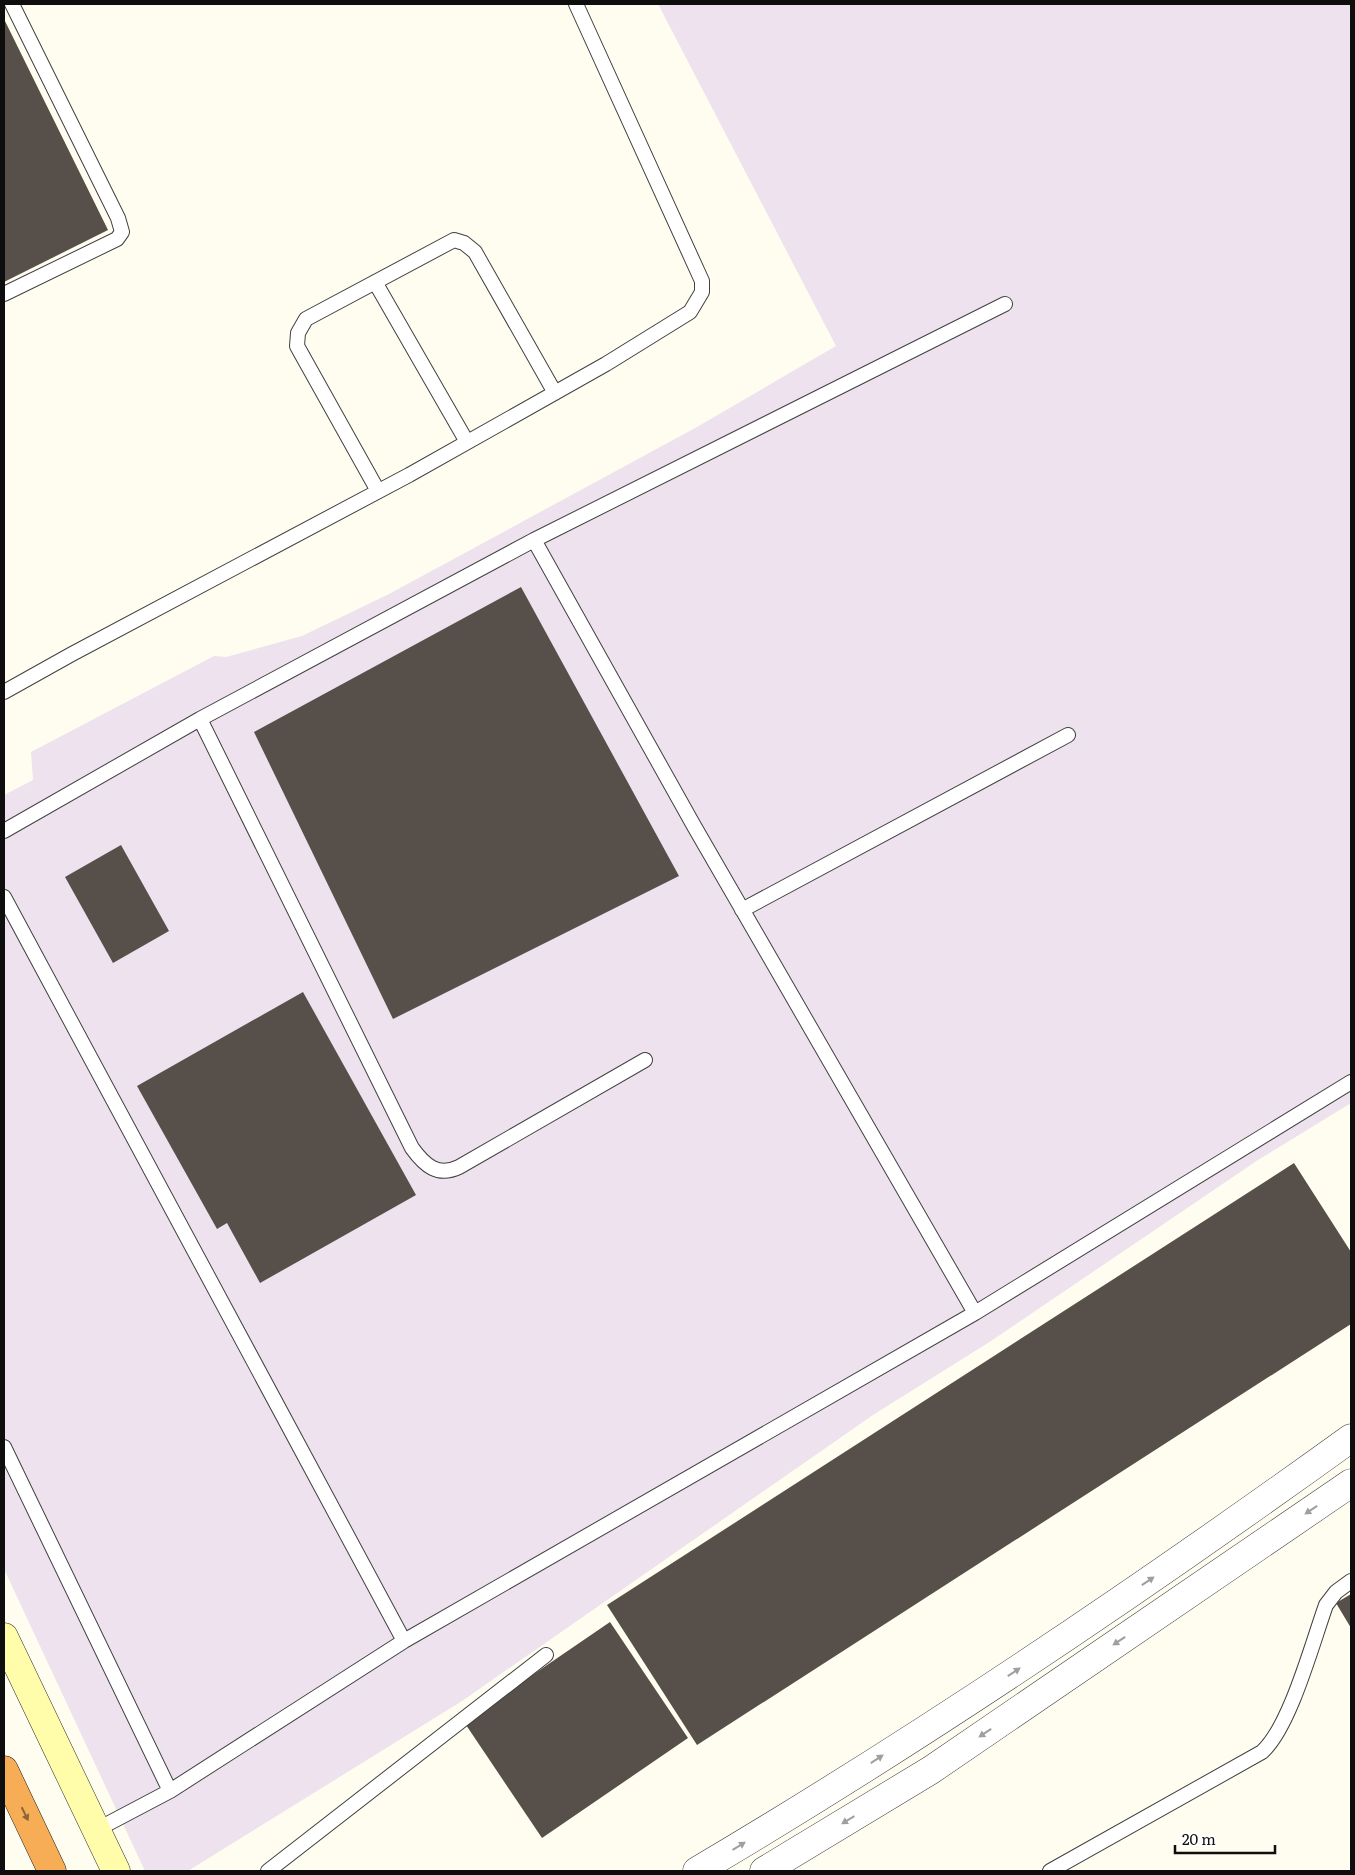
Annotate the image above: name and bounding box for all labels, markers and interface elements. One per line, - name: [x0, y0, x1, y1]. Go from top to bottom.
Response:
- one-way arrow: [1304, 1505, 1318, 1515]
- one-way arrow: [1142, 1576, 1155, 1586]
- one-way arrow: [1112, 1636, 1125, 1646]
- one-way arrow: [1007, 1667, 1020, 1677]
- one-way arrow: [978, 1728, 991, 1738]
- one-way arrow: [870, 1755, 883, 1764]
- one-way arrow: [21, 1807, 29, 1821]
- one-way arrow: [841, 1816, 854, 1825]
- scale bar: [1175, 1822, 1275, 1854]
- text: 20 m: [1182, 1827, 1216, 1850]
- one-way arrow: [733, 1842, 746, 1851]

